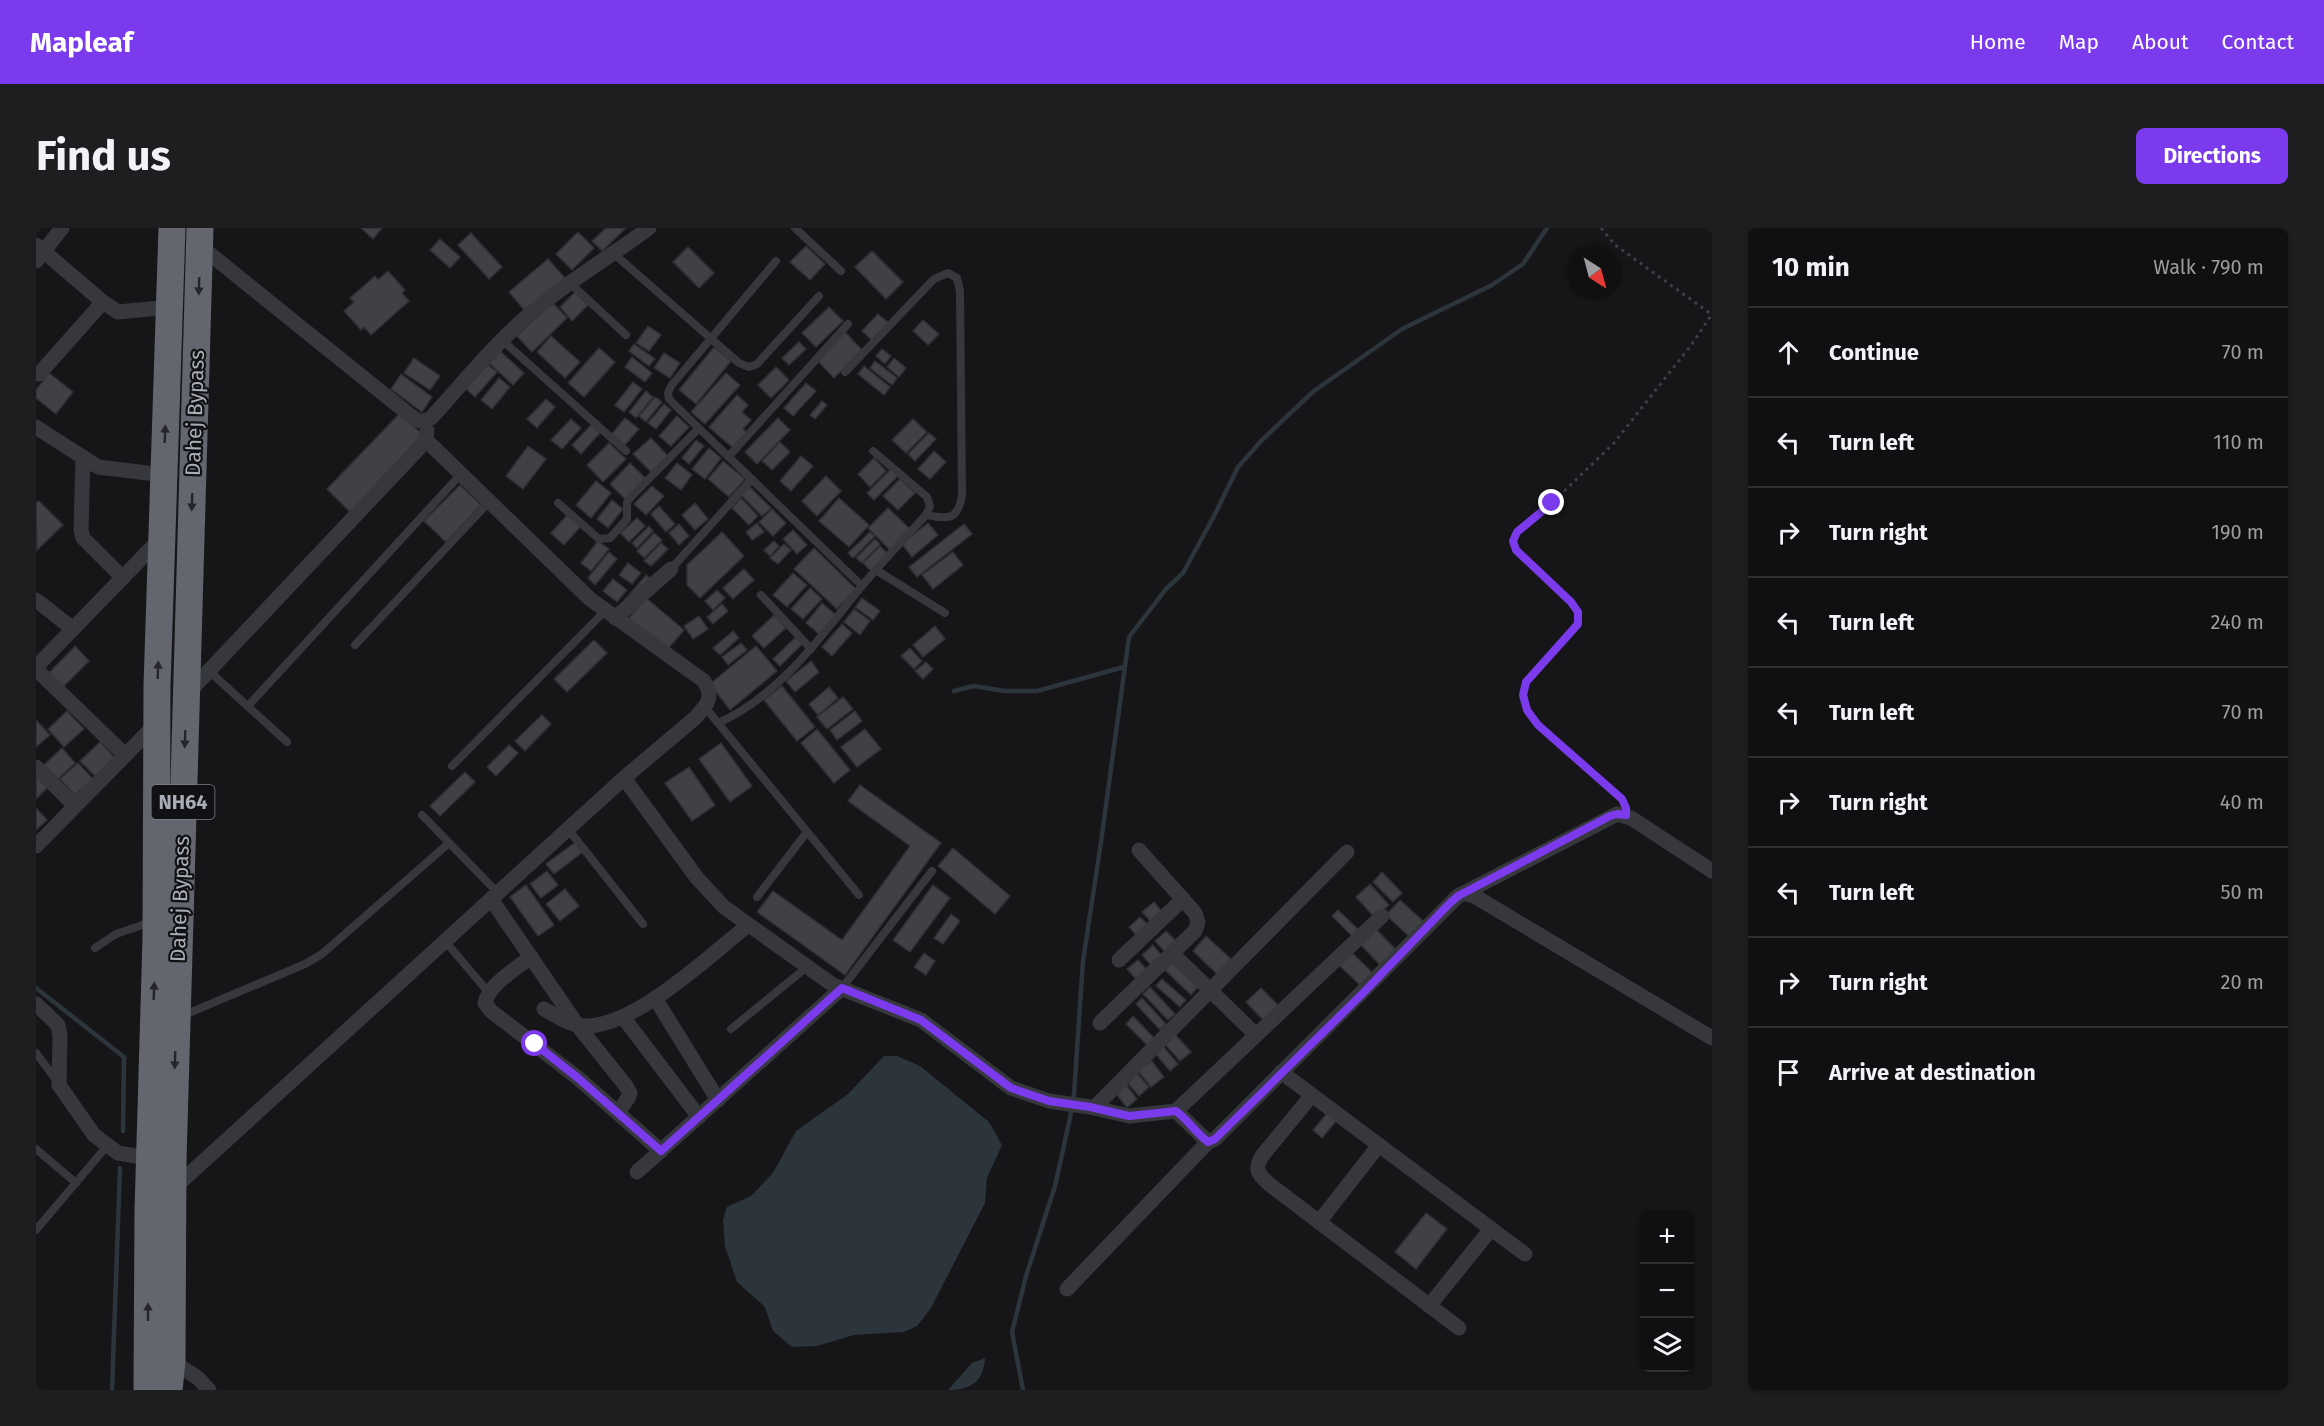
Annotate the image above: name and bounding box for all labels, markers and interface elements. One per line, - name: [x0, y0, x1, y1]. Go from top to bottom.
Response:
- text: Mapleaf: [30, 26, 133, 59]
- text: Home: [1970, 29, 2026, 55]
- text: Map: [2059, 29, 2099, 55]
- text: About: [2132, 29, 2189, 55]
- text: Contact: [2222, 29, 2294, 55]
- button: Directions: [2136, 128, 2288, 184]
- text: Find us: [36, 131, 171, 181]
- north arrow: [1568, 246, 1622, 300]
- text: 10 min: [1772, 252, 1850, 283]
- text: Walk · 790 m: [2153, 255, 2264, 279]
- one-way arrow: [194, 277, 203, 296]
- icon: ahead: [1772, 336, 1805, 369]
- text: Continue: [1829, 339, 1919, 366]
- text: 70 m: [2222, 340, 2264, 364]
- street label: Dahej Bypass: [180, 349, 210, 476]
- one-way arrow: [161, 424, 170, 443]
- icon: left: [1772, 426, 1805, 459]
- text: Turn left: [1829, 429, 1914, 456]
- text: 110 m: [2213, 430, 2264, 454]
- route end: [1538, 489, 1564, 515]
- one-way arrow: [187, 493, 197, 512]
- icon: right: [1772, 516, 1805, 549]
- text: Turn right: [1829, 519, 1928, 546]
- text: 190 m: [2211, 520, 2264, 544]
- icon: left: [1772, 606, 1805, 639]
- text: Turn left: [1829, 609, 1914, 636]
- text: 240 m: [2210, 610, 2264, 634]
- one-way arrow: [153, 661, 162, 680]
- icon: left: [1772, 696, 1805, 729]
- text: Turn left: [1829, 699, 1914, 726]
- text: 70 m: [2222, 700, 2264, 724]
- one-way arrow: [180, 730, 189, 749]
- road number: NH64: [152, 785, 214, 819]
- icon: right: [1772, 786, 1805, 819]
- text: Turn right: [1829, 789, 1928, 816]
- text: 40 m: [2220, 790, 2264, 814]
- street label: Dahej Bypass: [165, 835, 195, 962]
- icon: left: [1772, 876, 1805, 909]
- text: Turn left: [1829, 879, 1914, 906]
- text: 50 m: [2220, 880, 2264, 904]
- icon: right: [1772, 966, 1805, 999]
- text: Turn right: [1829, 969, 1928, 996]
- text: 20 m: [2221, 970, 2264, 994]
- one-way arrow: [149, 982, 159, 1001]
- route start: [521, 1030, 547, 1056]
- one-way arrow: [171, 1051, 180, 1070]
- icon: arrive: [1772, 1056, 1805, 1089]
- text: Arrive at destination: [1829, 1059, 2036, 1086]
- map controls: [1640, 1210, 1694, 1372]
- button: +: [1640, 1210, 1694, 1264]
- button: −: [1640, 1264, 1694, 1318]
- one-way arrow: [143, 1303, 153, 1322]
- button: layers: [1640, 1318, 1694, 1372]

